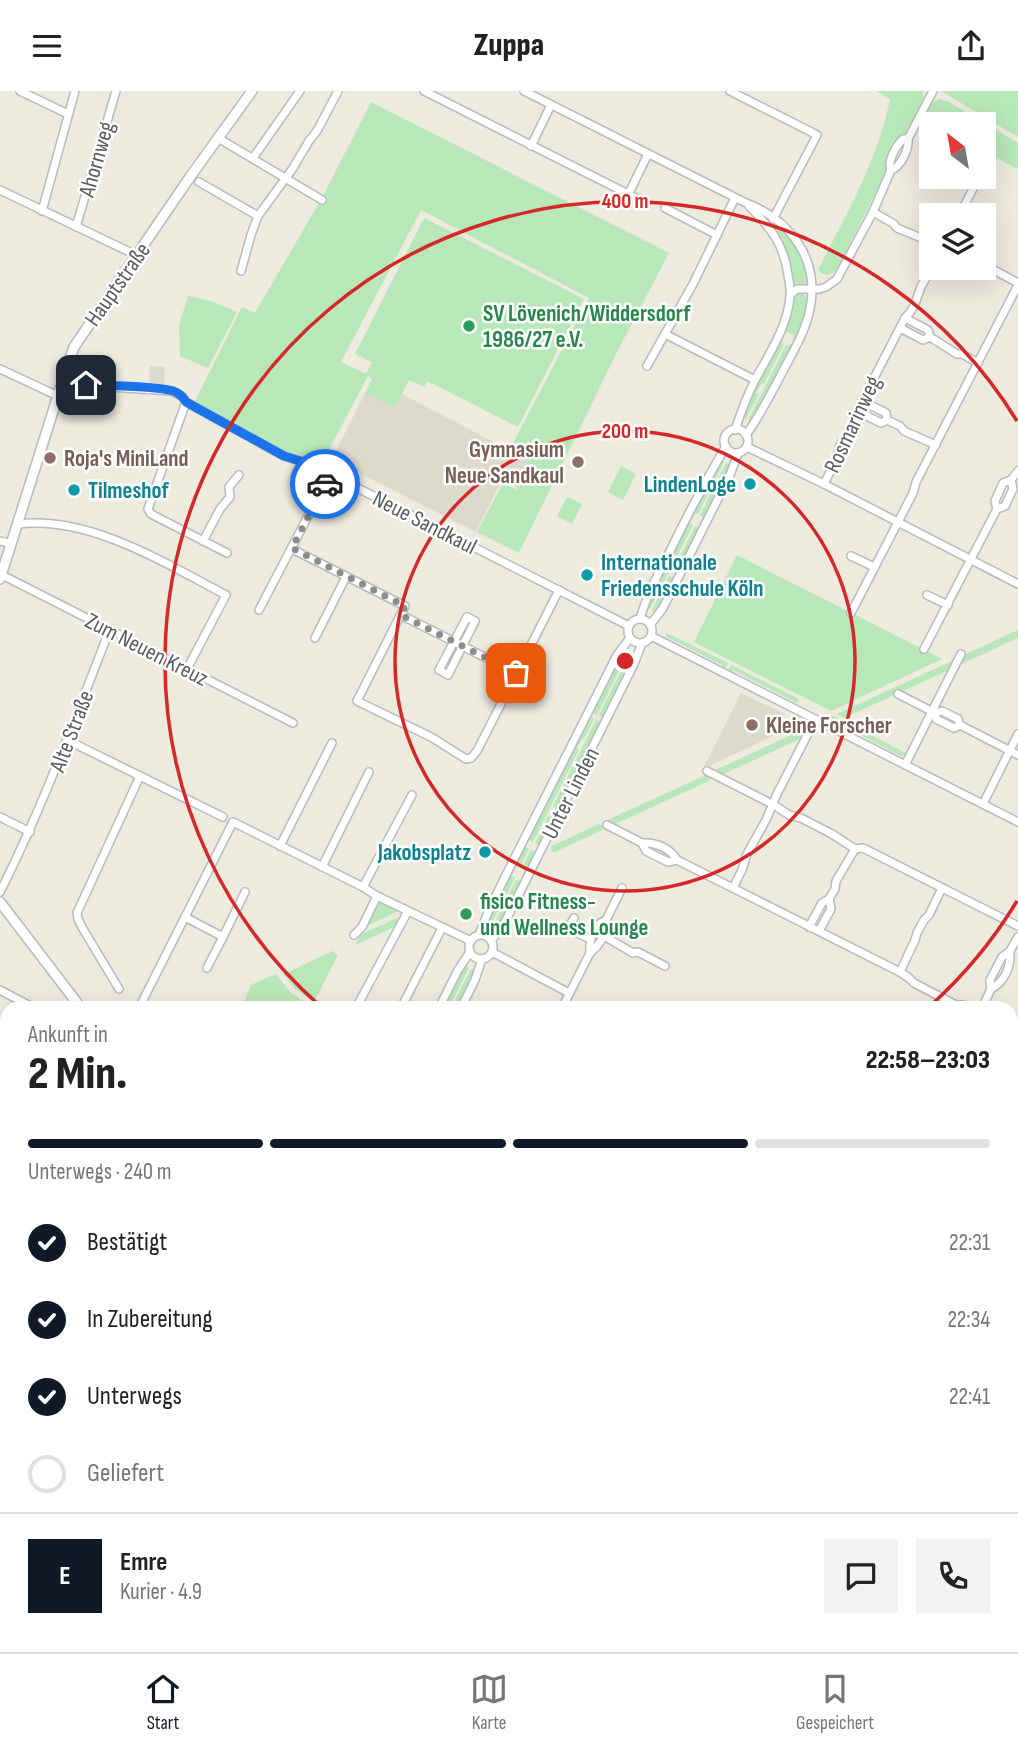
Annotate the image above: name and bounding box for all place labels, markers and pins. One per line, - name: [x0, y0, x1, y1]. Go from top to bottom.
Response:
- place label: SV Lövenich/Widdersdorf 1986/27 e.V.: [483, 300, 691, 354]
- marker: SV Lövenich/Widdersdorf 1986/27 e.V.: [461, 318, 477, 334]
- pin: [56, 355, 116, 415]
- place label: Gymnasium Neue Sandkaul: [445, 436, 564, 490]
- place label: Roja's MiniLand: [64, 445, 189, 473]
- marker: Roja's MiniLand: [42, 450, 58, 466]
- marker: Gymnasium Neue Sandkaul: [570, 454, 586, 470]
- place label: LindenLoge: [644, 471, 736, 499]
- marker: LindenLoge: [742, 476, 758, 492]
- place label: Tilmeshof: [88, 477, 169, 505]
- marker: Tilmeshof: [66, 482, 82, 498]
- place label: Internationale Friedensschule Köln: [601, 549, 763, 603]
- marker: Internationale Friedensschule Köln: [579, 567, 595, 583]
- pin: [486, 643, 546, 703]
- centre of rings: [613, 649, 637, 673]
- place label: Kleine Forscher: [766, 712, 892, 740]
- marker: Kleine Forscher: [744, 717, 760, 733]
- place label: Jakobsplatz: [377, 839, 471, 867]
- marker: Jakobsplatz: [477, 844, 493, 860]
- place label: fisico Fitness- und Wellness Lounge: [480, 888, 648, 942]
- marker: fisico Fitness- und Wellness Lounge: [458, 906, 474, 922]

